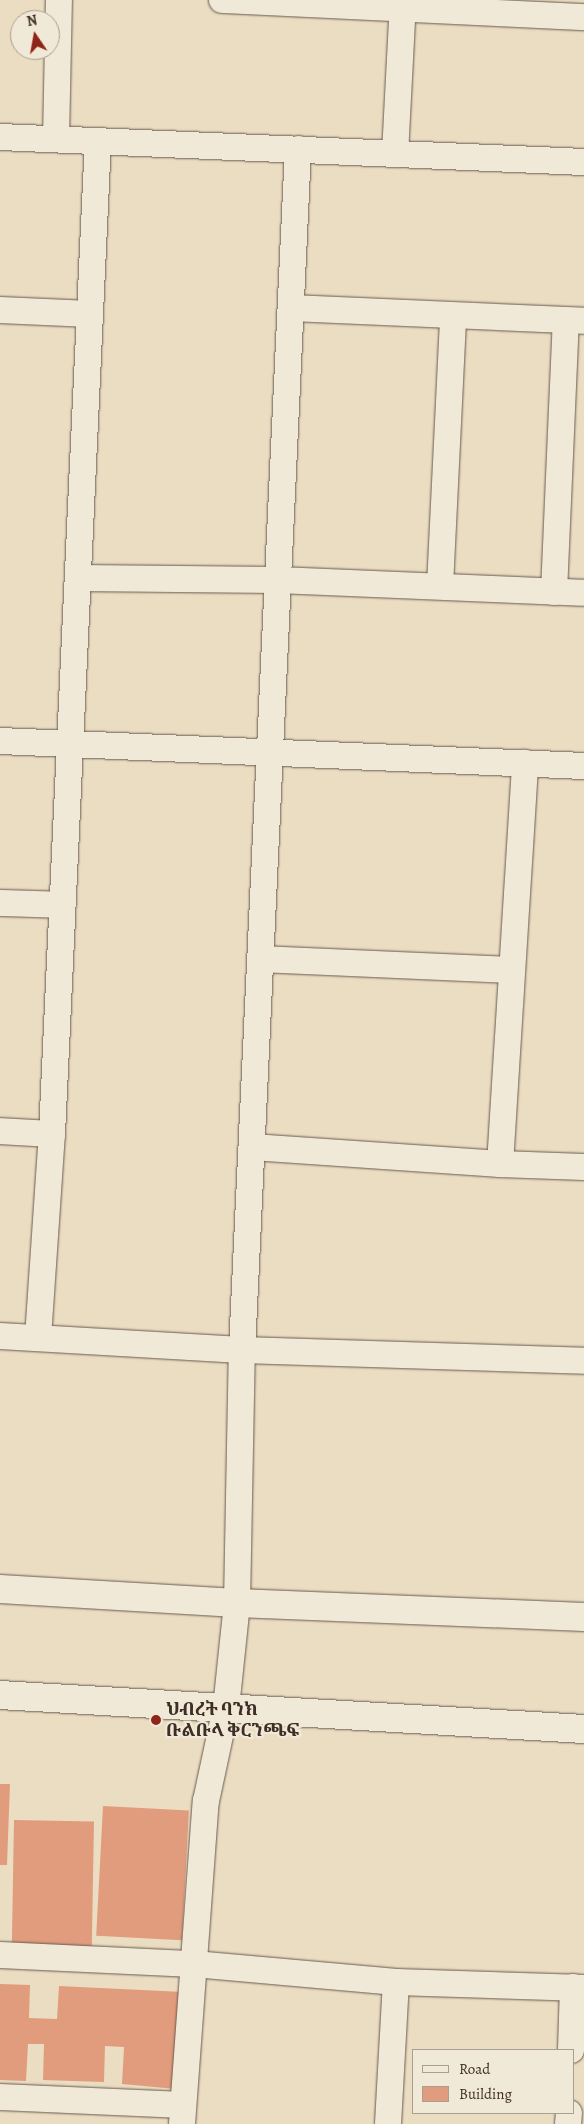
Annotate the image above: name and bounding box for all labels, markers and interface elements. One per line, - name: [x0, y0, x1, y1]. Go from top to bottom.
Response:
- north arrow: [10, 10, 60, 60]
- text: N: [25, 10, 39, 31]
- place label: ህብረት ባንክ ቡልቡላ ቅርንጫፍ: [166, 1699, 300, 1742]
- marker: ህብረት ባንክ ቡልቡላ ቅርንጫፍ: [150, 1714, 162, 1726]
- legend: [412, 2049, 574, 2114]
- text: Road: [459, 2059, 490, 2079]
- text: Building: [459, 2084, 512, 2104]

